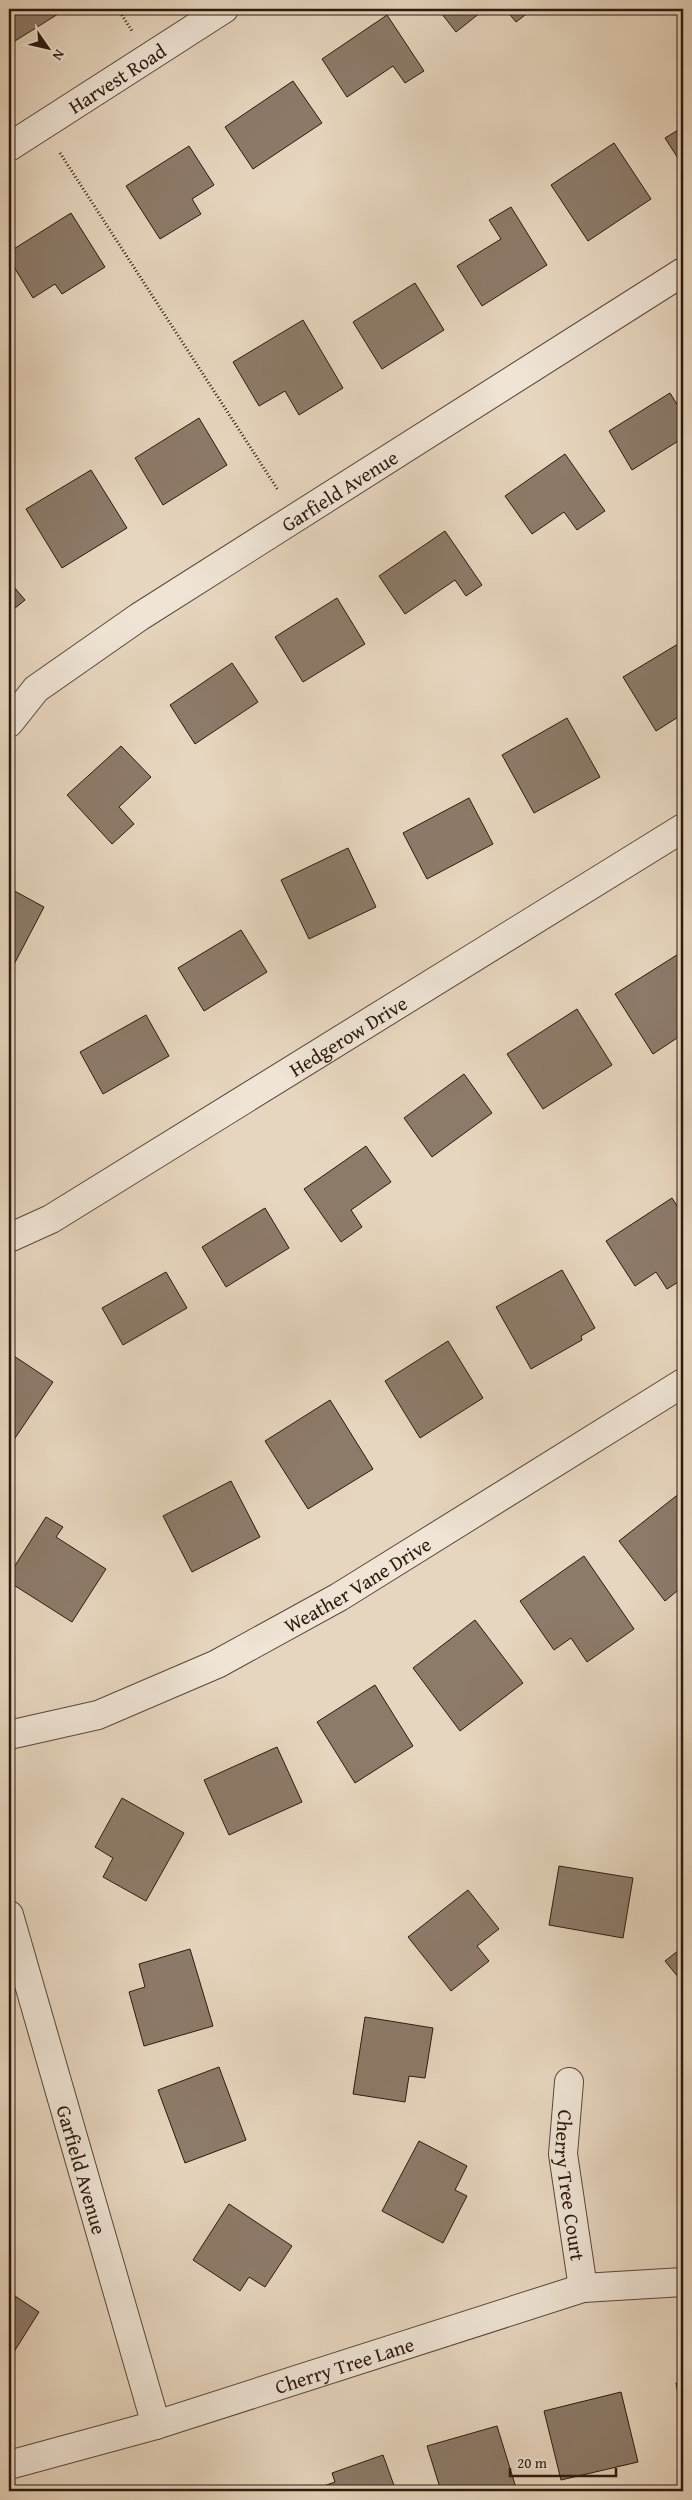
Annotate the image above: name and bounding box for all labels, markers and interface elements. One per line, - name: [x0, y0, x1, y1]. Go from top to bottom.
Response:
- north arrow: [22, 22, 72, 72]
- street label: Harvest Road: [62, 35, 172, 120]
- text: N: [48, 46, 70, 65]
- street label: Garfield Avenue: [275, 442, 403, 538]
- street label: Hedgerow Drive: [283, 988, 412, 1083]
- street label: Weather Vane Drive: [278, 1529, 436, 1639]
- street label: Garfield Avenue: [50, 2102, 115, 2238]
- street label: Cherry Tree Court: [548, 2109, 593, 2263]
- street label: Cherry Tree Lane: [271, 2329, 417, 2401]
- scale bar: [510, 2445, 616, 2477]
- text: 20 m: [517, 2452, 548, 2473]

